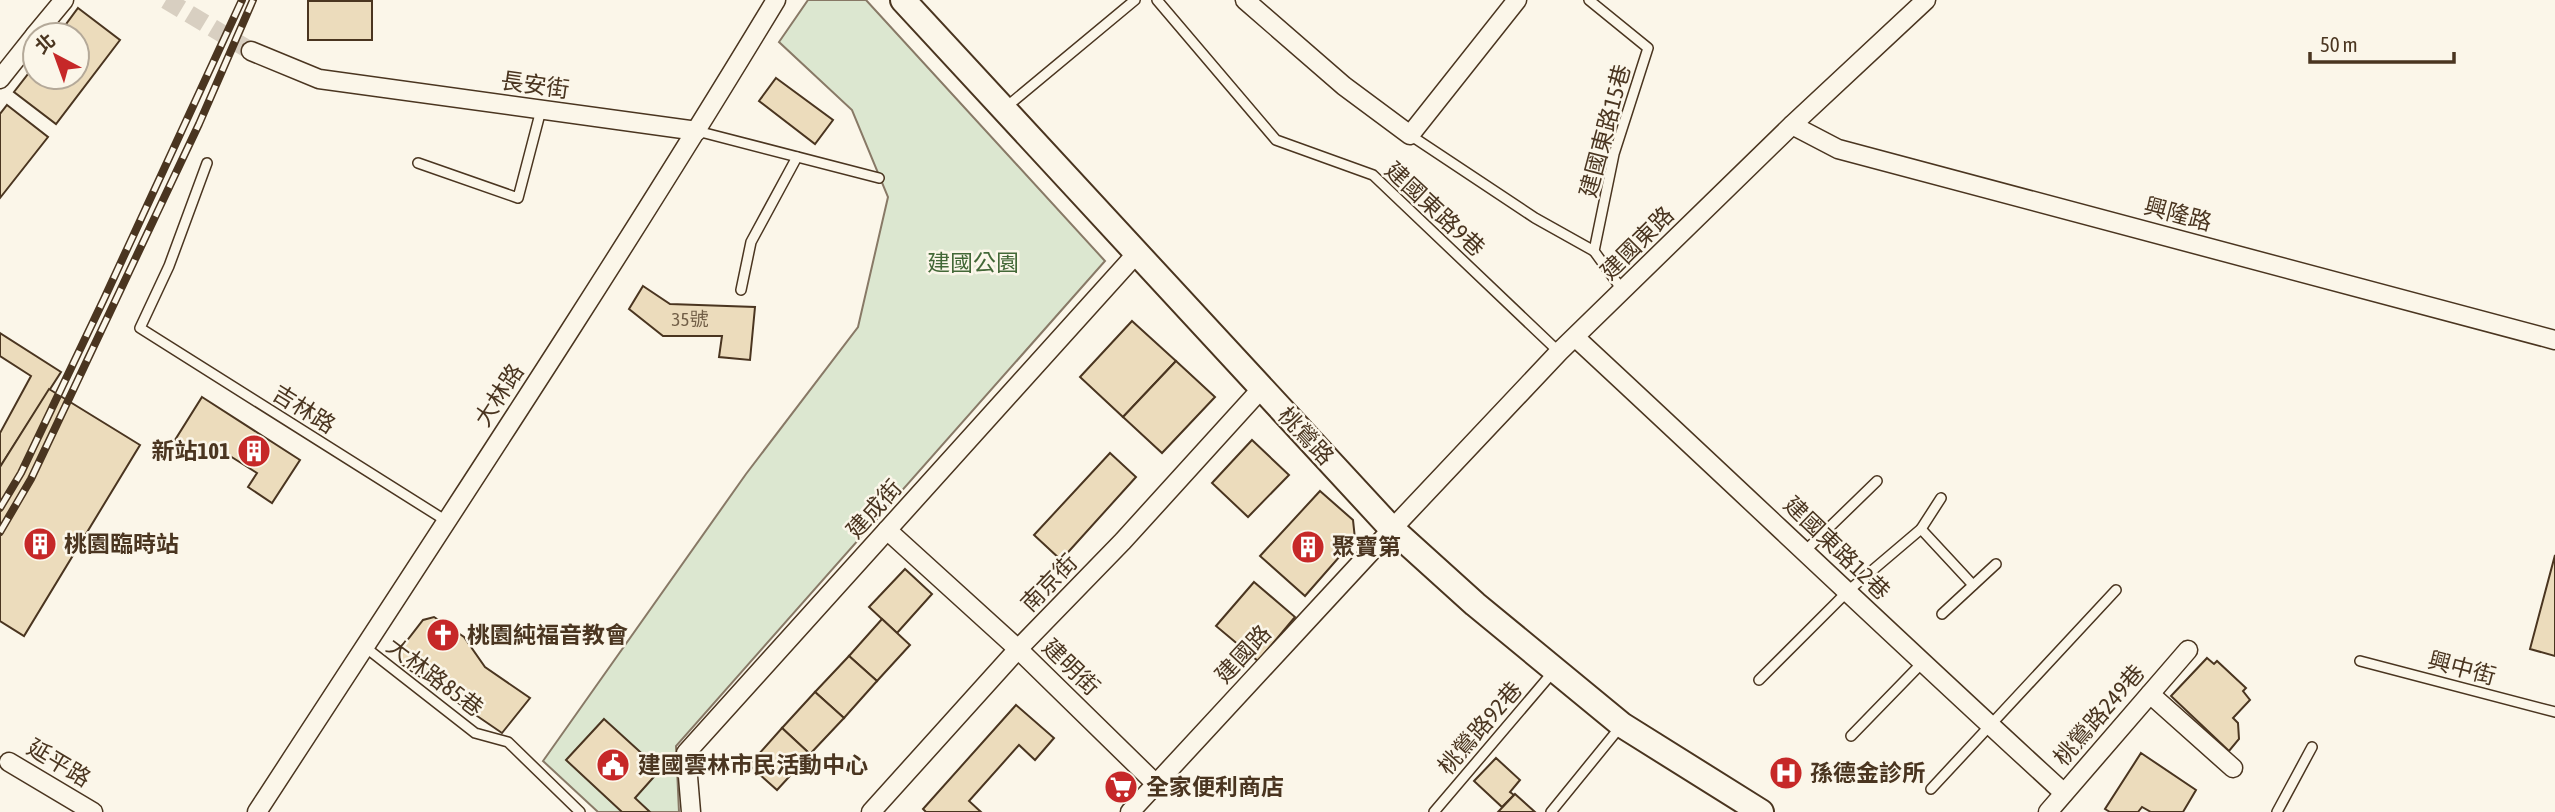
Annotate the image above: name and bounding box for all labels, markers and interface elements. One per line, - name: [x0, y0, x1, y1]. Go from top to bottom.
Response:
- north arrow: [21, 21, 91, 91]
- scale bar: [2310, 21, 2454, 65]
- text: 北: [30, 29, 59, 58]
- text: 50 m: [2320, 32, 2358, 56]
- street label: 建國東路15巷: [1575, 62, 1635, 200]
- street label: 長安街: [499, 67, 571, 103]
- street label: 建國東路9巷: [1380, 157, 1490, 261]
- street label: 興隆路: [2141, 193, 2215, 235]
- street label: 建國東路: [1595, 201, 1679, 285]
- park label: 建國公園: [927, 250, 1019, 276]
- house number: 35號: [672, 308, 708, 330]
- street label: 大林路: [469, 359, 529, 431]
- street label: 吉林路: [268, 380, 340, 438]
- street label: 桃鶯路: [1273, 402, 1339, 470]
- building icon: 新站101: [235, 432, 273, 470]
- place label: 新站101: [152, 438, 230, 464]
- street label: 建成街: [841, 475, 907, 543]
- street label: 建國東路12巷: [1779, 491, 1895, 605]
- building icon: 桃園臨時站: [21, 525, 59, 563]
- building icon: 聚寶第: [1289, 528, 1327, 566]
- place label: 桃園臨時站: [64, 531, 179, 557]
- place label: 聚寶第: [1332, 534, 1401, 560]
- street label: 南京街: [1016, 549, 1082, 617]
- church icon: 桃園純福音教會: [424, 616, 462, 654]
- street label: 建國路: [1210, 620, 1276, 688]
- place label: 桃園純福音教會: [467, 622, 628, 648]
- street label: 大林路85巷: [382, 632, 488, 722]
- street label: 建明街: [1037, 634, 1105, 700]
- street label: 興中街: [2425, 647, 2499, 689]
- street label: 桃鶯路249巷: [2048, 660, 2150, 770]
- street label: 桃鶯路92巷: [1433, 677, 1527, 779]
- street label: 延平路: [23, 734, 95, 792]
- public building icon: 建國雲林市民活動中心: [594, 746, 632, 784]
- place label: 建國雲林市民活動中心: [638, 752, 868, 778]
- hospital icon: 孫德金診所: [1767, 754, 1805, 792]
- place label: 孫德金診所: [1810, 760, 1925, 786]
- supermarket icon: 全家便利商店: [1102, 768, 1140, 806]
- place label: 全家便利商店: [1146, 774, 1284, 800]

